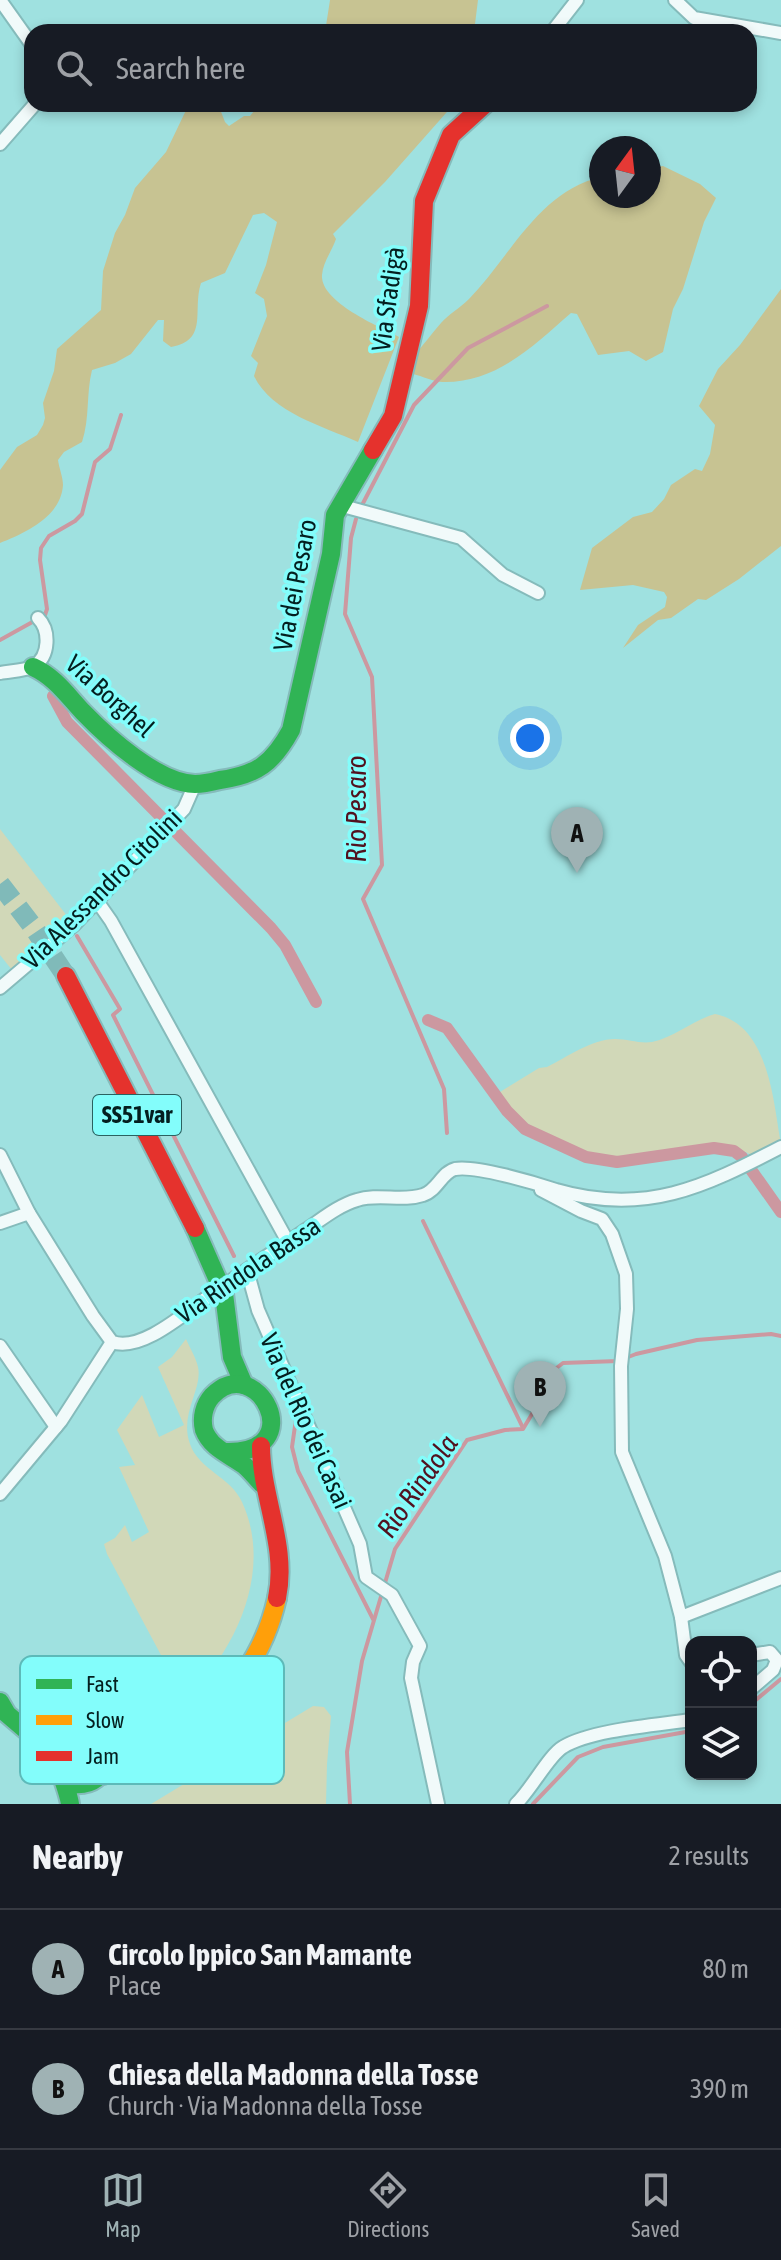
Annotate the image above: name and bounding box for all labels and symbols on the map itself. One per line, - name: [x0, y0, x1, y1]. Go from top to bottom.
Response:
- north arrow: [589, 136, 661, 208]
- street label: Via Sfadigà: [366, 245, 410, 353]
- street label: Via dei Pesaro: [268, 517, 322, 653]
- street label: Via Borghel: [60, 649, 160, 743]
- your location: [510, 718, 550, 758]
- water label: Rio Pesaro: [340, 755, 372, 863]
- street label: Via Alessandro Citolini: [16, 803, 188, 975]
- pin: A: [551, 807, 603, 873]
- road number: SS51var: [93, 1095, 181, 1135]
- street label: Via Rindola Bassa: [170, 1211, 326, 1329]
- street label: Via del Rio dei Casai: [254, 1329, 358, 1513]
- pin: B: [514, 1361, 566, 1427]
- water label: Rio Rindola: [370, 1429, 464, 1543]
- legend: [20, 1656, 284, 1784]
- text: Fast: [86, 1671, 119, 1697]
- text: Slow: [86, 1707, 124, 1733]
- text: Jam: [86, 1743, 119, 1769]

